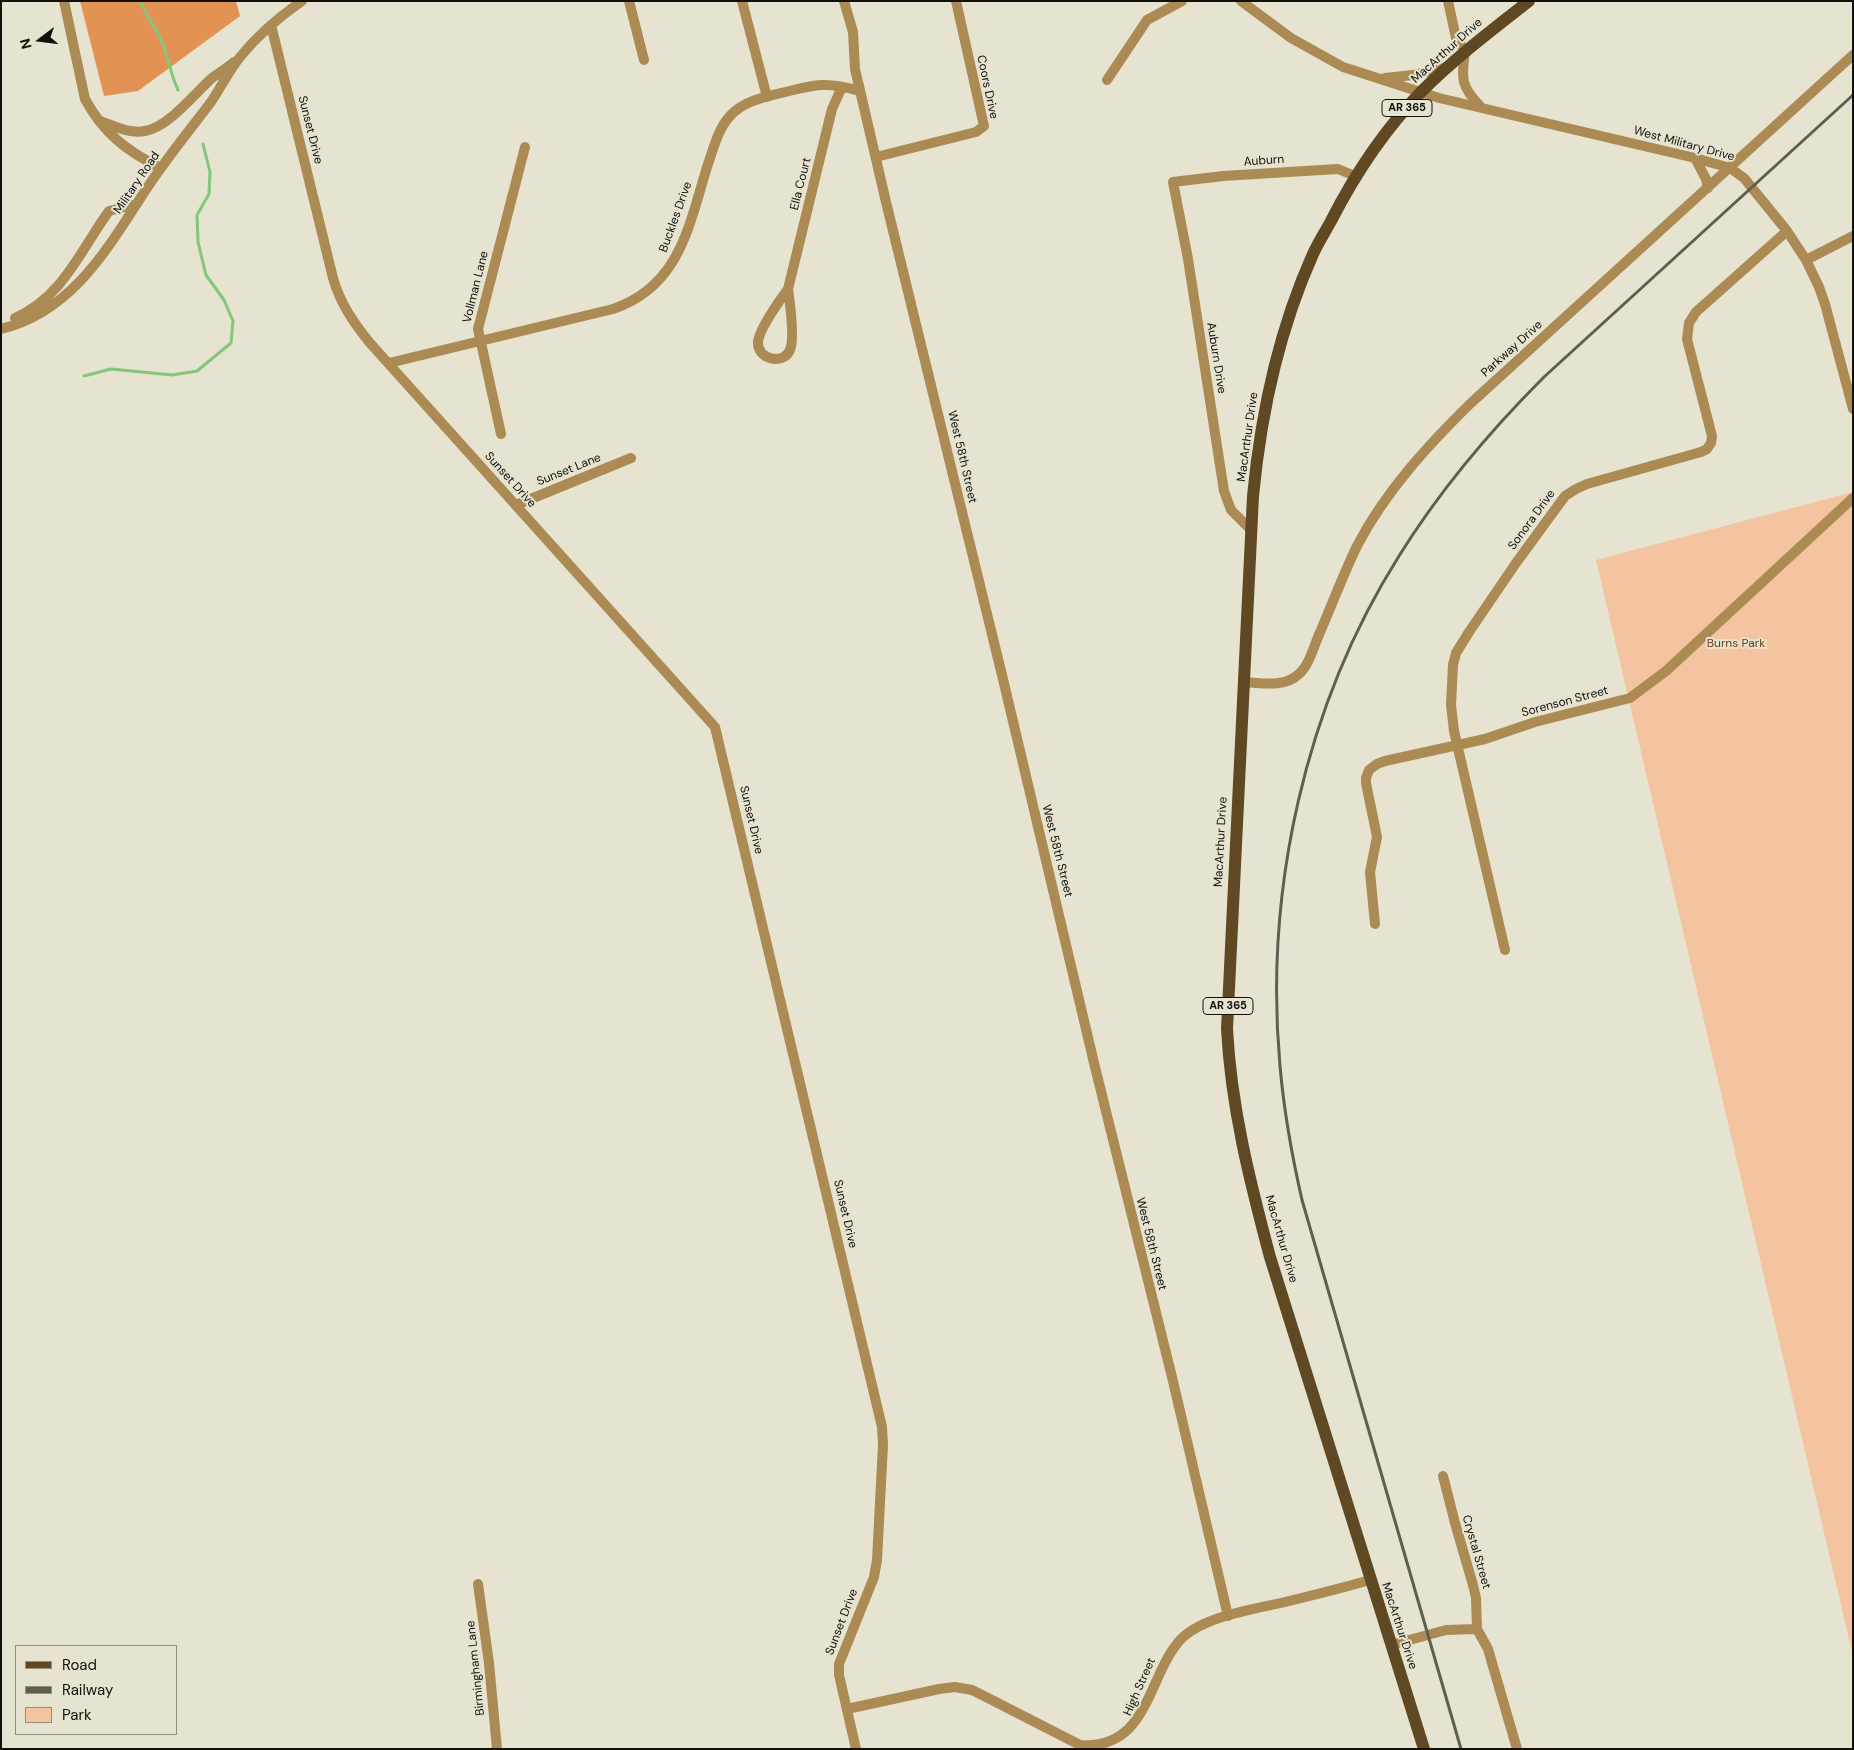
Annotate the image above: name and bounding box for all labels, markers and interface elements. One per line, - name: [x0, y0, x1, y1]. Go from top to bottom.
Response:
- north arrow: [15, 15, 65, 65]
- street label: MacArthur Drive: [1409, 15, 1485, 87]
- text: N: [15, 37, 36, 51]
- street label: Coors Drive: [973, 54, 1001, 120]
- street label: Sunset Drive: [295, 94, 325, 166]
- road number: AR 365: [1382, 100, 1432, 116]
- street label: West Military Drive: [1632, 124, 1736, 164]
- street label: Military Road: [111, 149, 163, 217]
- street label: Auburn: [1243, 152, 1285, 170]
- street label: Ella Court: [788, 156, 814, 212]
- street label: Buckles Drive: [657, 180, 695, 254]
- street label: Vollman Lane: [460, 250, 492, 324]
- street label: Parkway Drive: [1478, 318, 1546, 380]
- street label: Auburn Drive: [1203, 321, 1229, 395]
- street label: MacArthur Drive: [1235, 391, 1261, 483]
- street label: West 58th Street: [944, 409, 980, 505]
- street label: Sunset Drive: [481, 449, 539, 511]
- street label: Sunset Lane: [535, 451, 603, 489]
- street label: Sonora Drive: [1505, 487, 1559, 553]
- park label: Burns Park: [1707, 637, 1765, 651]
- street label: Sorenson Street: [1520, 683, 1610, 721]
- street label: Sunset Drive: [736, 784, 766, 856]
- street label: MacArthur Drive: [1211, 796, 1231, 888]
- street label: West 58th Street: [1039, 803, 1075, 899]
- road number: AR 365: [1203, 998, 1253, 1014]
- street label: Sunset Drive: [830, 1178, 860, 1250]
- street label: MacArthur Drive: [1262, 1194, 1300, 1284]
- street label: West 58th Street: [1133, 1196, 1169, 1292]
- street label: Crystal Street: [1459, 1513, 1493, 1591]
- street label: MacArthur Drive: [1378, 1581, 1420, 1671]
- street label: Sunset Drive: [823, 1587, 861, 1657]
- street label: Birmingham Lane: [464, 1620, 488, 1716]
- legend: [15, 1645, 178, 1735]
- text: Road: [62, 1655, 97, 1675]
- street label: High Street: [1121, 1656, 1159, 1718]
- text: Railway: [62, 1680, 113, 1700]
- text: Park: [62, 1705, 92, 1725]

